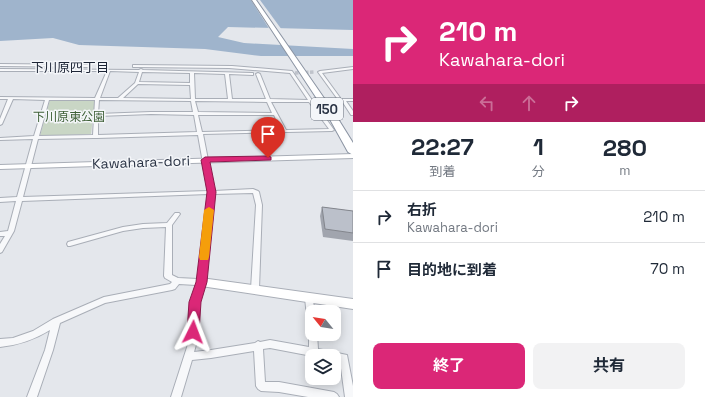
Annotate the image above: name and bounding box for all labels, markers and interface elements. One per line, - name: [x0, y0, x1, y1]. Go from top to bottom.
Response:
- text: 210 m: [439, 13, 517, 49]
- icon: right: [373, 16, 425, 68]
- text: Kawahara-dori: [439, 48, 565, 71]
- district label: 下川原四丁目: [31, 59, 109, 76]
- icon: left: [476, 92, 498, 114]
- icon: ahead: [518, 92, 540, 114]
- icon: right: [560, 92, 582, 114]
- road number: 150: [311, 98, 343, 120]
- park label: 下川原東公園: [33, 109, 105, 125]
- pin: [251, 117, 285, 158]
- icon: arrive: [257, 123, 279, 145]
- text: 22:27: [411, 131, 474, 162]
- text: 1: [533, 131, 544, 162]
- text: 280: [603, 132, 647, 163]
- street label: Kawahara-dori: [92, 151, 190, 173]
- text: m: [619, 162, 631, 179]
- text: 到着: [429, 163, 455, 180]
- text: 分: [532, 163, 545, 180]
- text: 右折: [407, 200, 437, 219]
- icon: right: [373, 206, 395, 228]
- text: 210 m: [643, 207, 685, 226]
- text: Kawahara-dori: [407, 219, 498, 236]
- icon: arrive: [373, 258, 395, 280]
- text: 70 m: [650, 259, 685, 278]
- text: 目的地に到着: [407, 260, 497, 279]
- north arrow: [305, 305, 341, 341]
- map controls: [305, 305, 341, 385]
- position arrow: [172, 311, 214, 353]
- button: 終了: [373, 343, 525, 389]
- button: 共有: [533, 343, 685, 389]
- button: layers: [305, 349, 341, 385]

